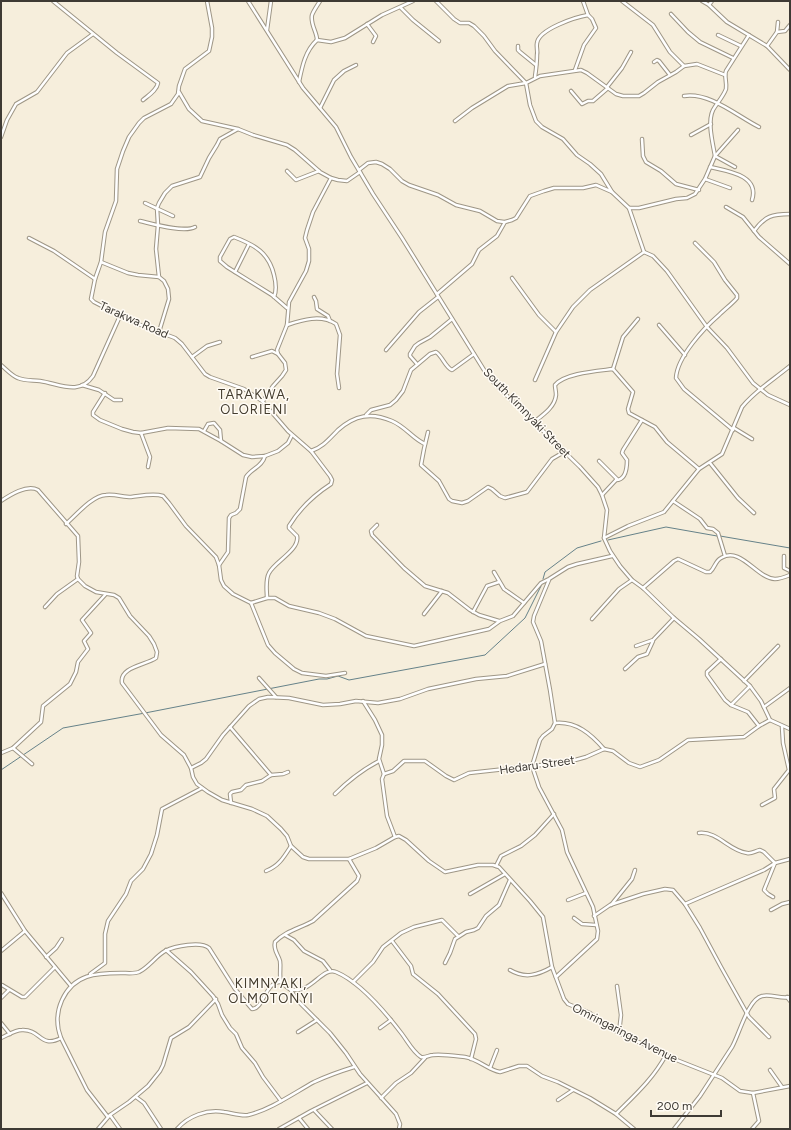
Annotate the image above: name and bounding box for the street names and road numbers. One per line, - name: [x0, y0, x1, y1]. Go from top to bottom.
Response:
- street label: Tarakwa Road: [97, 299, 171, 341]
- street label: South Kimnyaki Street: [480, 365, 574, 461]
- street label: Hedaru Street: [498, 753, 576, 777]
- street label: Omringaringa Avenue: [570, 1000, 680, 1066]

